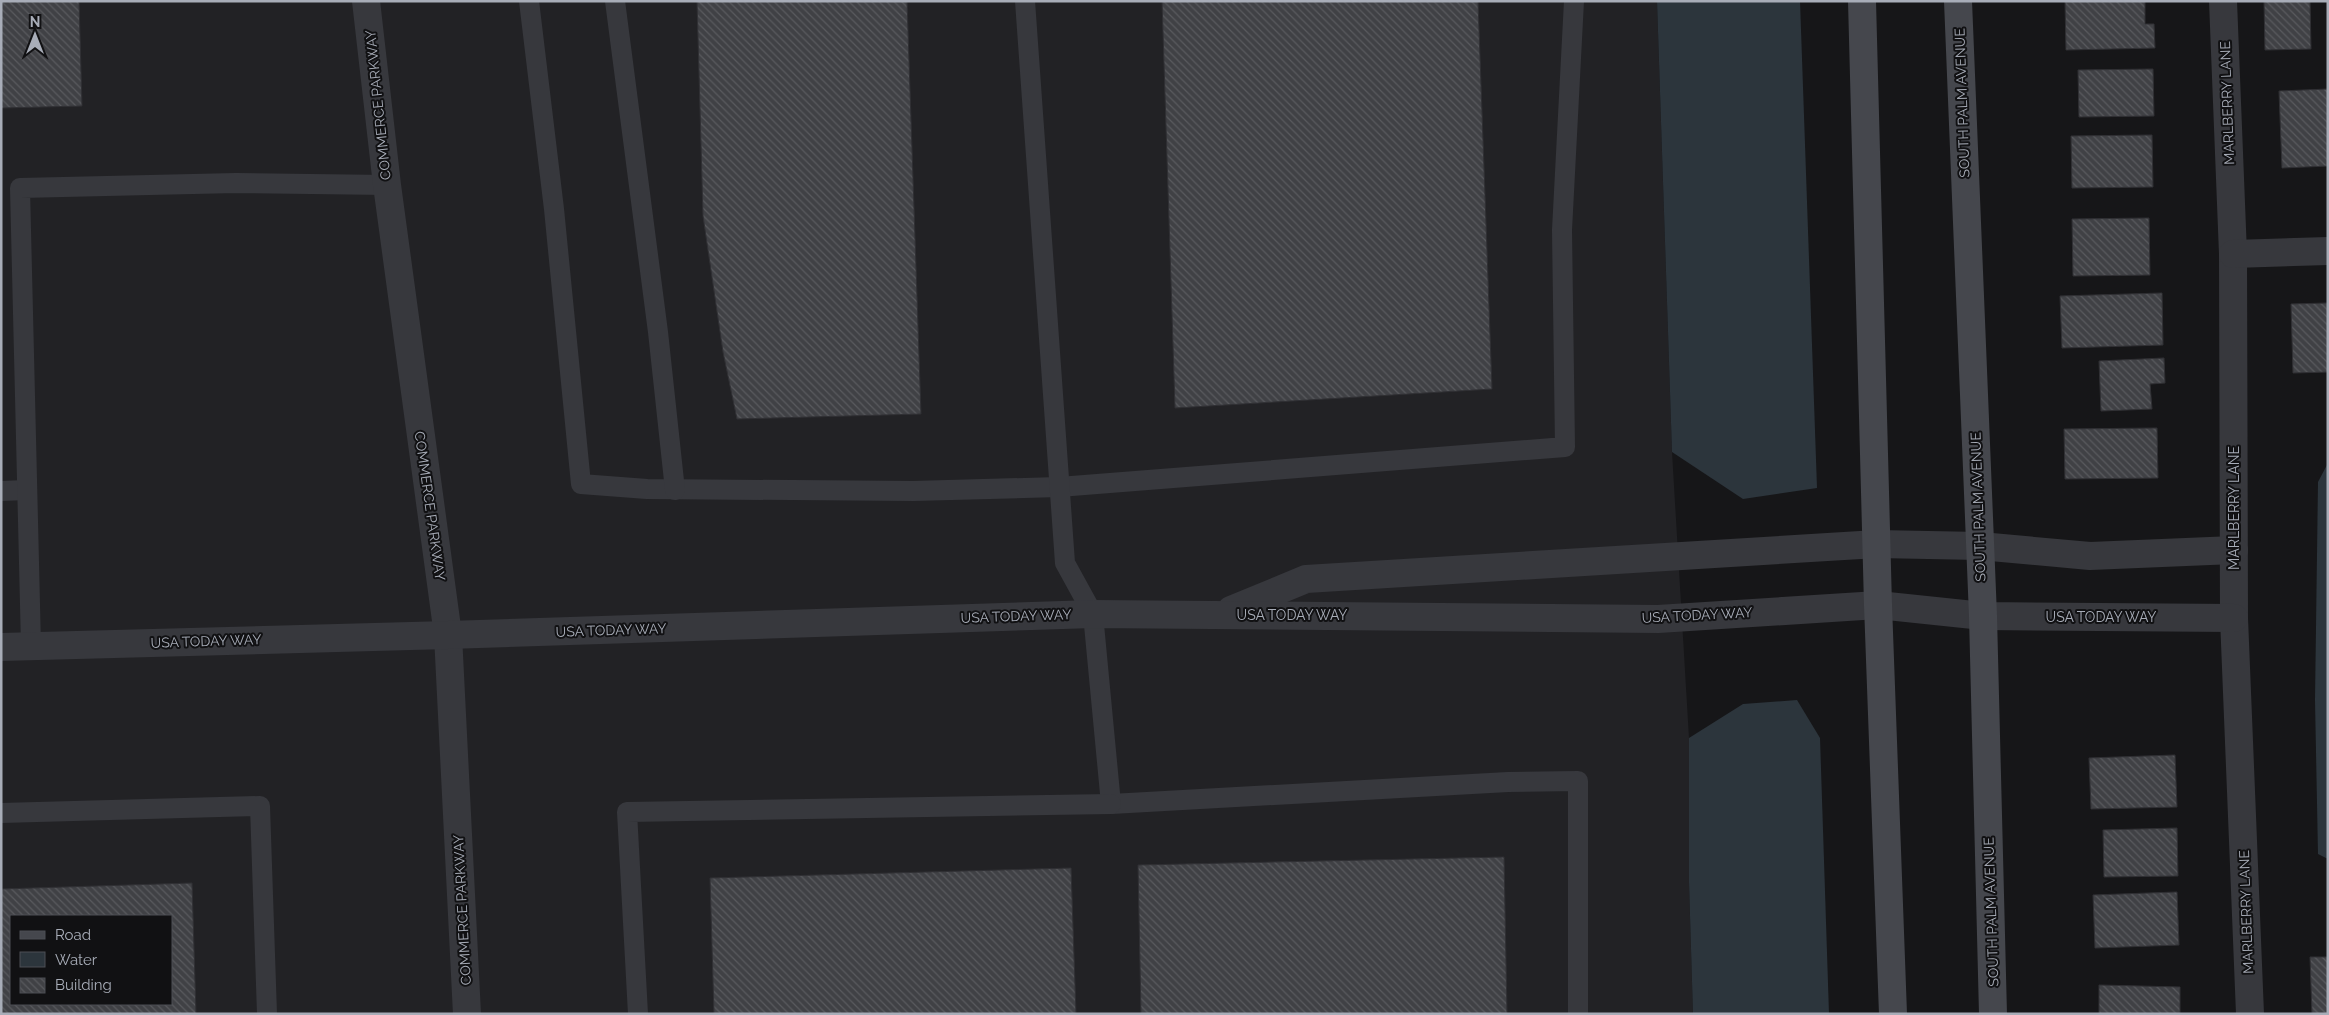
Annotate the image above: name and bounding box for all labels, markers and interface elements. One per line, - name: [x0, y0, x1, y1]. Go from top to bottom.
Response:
- north arrow: [10, 10, 60, 60]
- text: N: [30, 14, 40, 30]
- street label: SOUTH PALM AVENUE: [1951, 28, 1973, 178]
- street label: COMMERCE PARKWAY: [362, 29, 394, 181]
- street label: MARLBERRY LANE: [2217, 41, 2237, 165]
- street label: COMMERCE PARKWAY: [412, 430, 448, 582]
- street label: SOUTH PALM AVENUE: [1967, 432, 1989, 582]
- street label: MARLBERRY LANE: [2226, 446, 2242, 570]
- street label: USA TODAY WAY: [1641, 604, 1753, 626]
- street label: USA TODAY WAY: [960, 606, 1072, 626]
- street label: USA TODAY WAY: [1237, 607, 1347, 623]
- street label: USA TODAY WAY: [2046, 609, 2156, 625]
- street label: USA TODAY WAY: [555, 620, 667, 640]
- street label: USA TODAY WAY: [150, 631, 262, 651]
- street label: COMMERCE PARKWAY: [450, 834, 474, 986]
- street label: SOUTH PALM AVENUE: [1980, 837, 2002, 987]
- street label: MARLBERRY LANE: [2236, 850, 2256, 974]
- legend: [10, 915, 172, 1005]
- text: Road: [55, 926, 91, 944]
- text: Water: [55, 951, 98, 969]
- text: Building: [55, 976, 112, 994]

